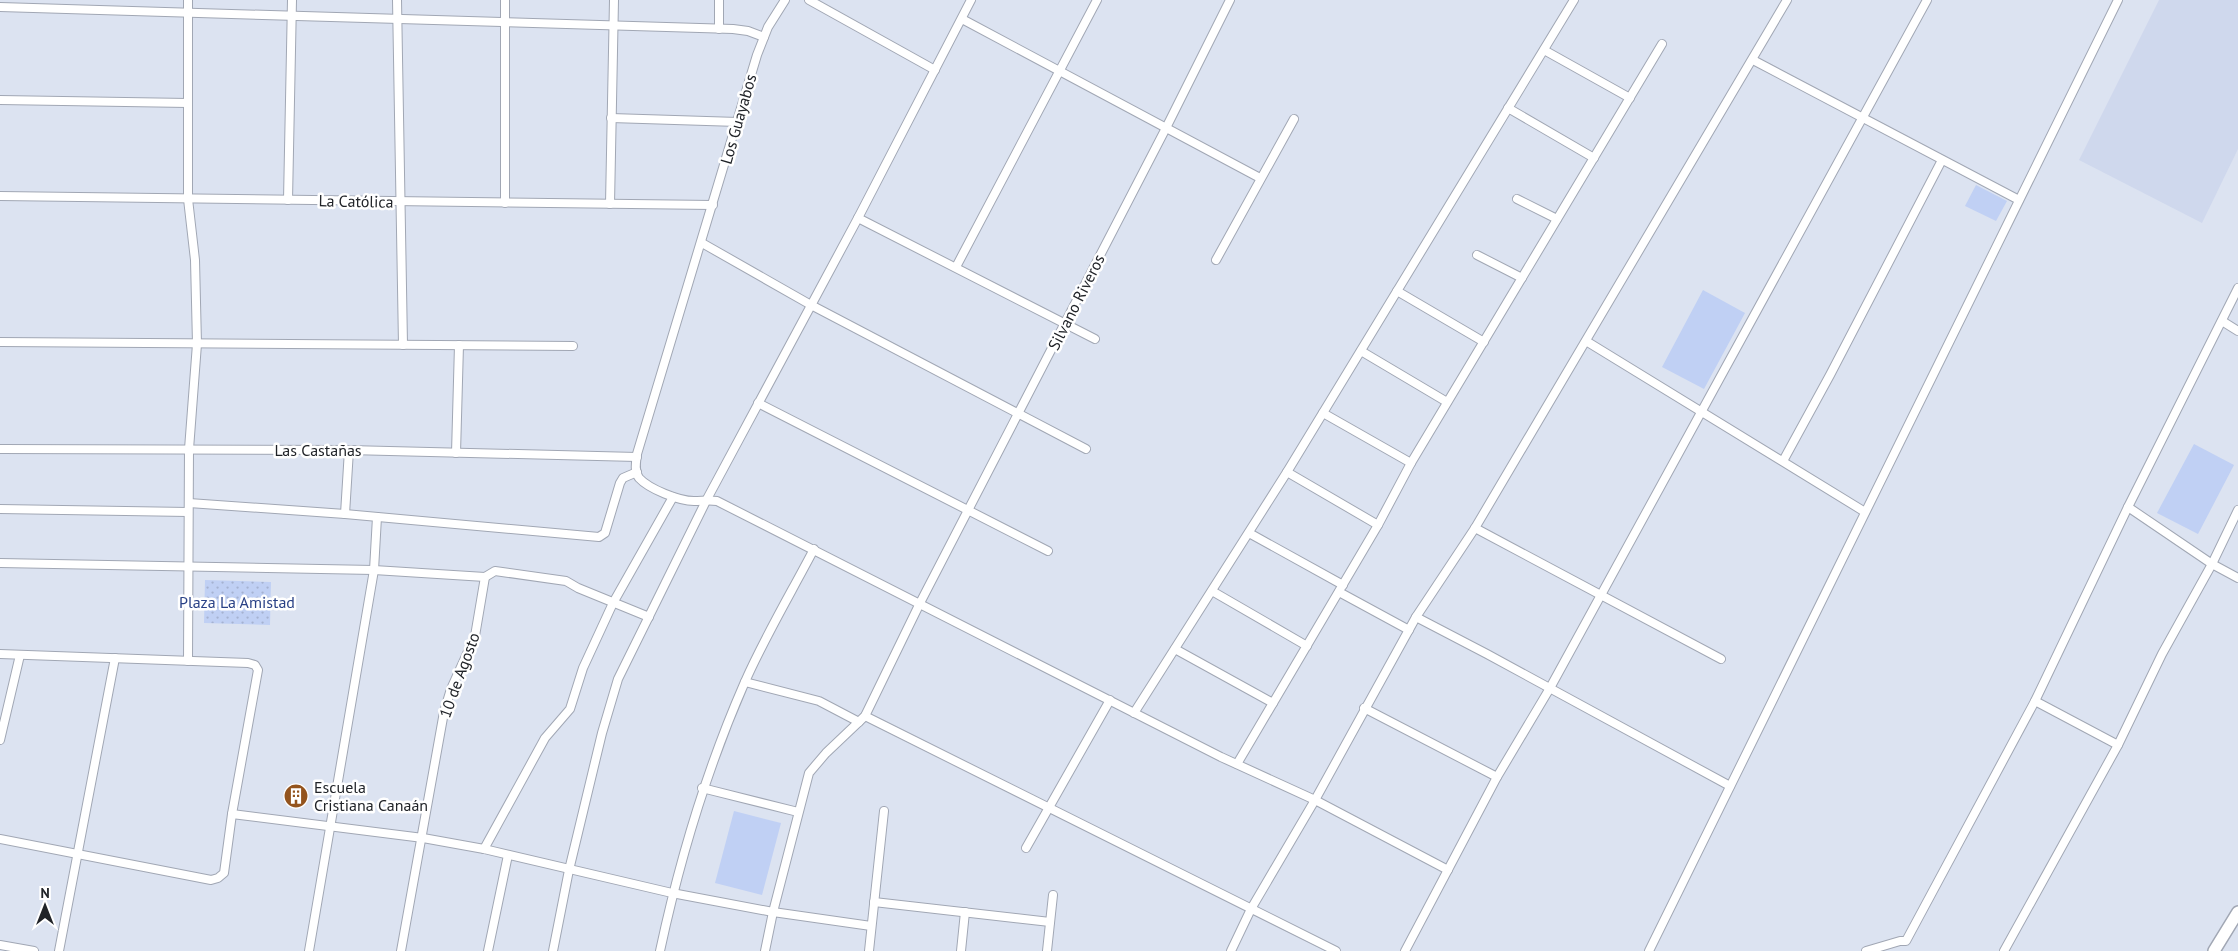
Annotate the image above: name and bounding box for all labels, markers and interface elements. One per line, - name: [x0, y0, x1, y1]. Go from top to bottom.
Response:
- street label: Los Guayabos: [716, 71, 760, 166]
- street label: La Católica: [318, 190, 394, 212]
- street label: Silvano Riveros: [1043, 250, 1109, 353]
- street label: Las Castañas: [274, 440, 362, 460]
- park label: Plaza La Amistad: [179, 592, 295, 612]
- street label: 10 de Agosto: [434, 630, 484, 720]
- place label: Escuela Cristiana Canaán: [314, 777, 428, 815]
- building icon: Escuela Cristiana Canaán: [283, 783, 309, 809]
- north arrow: [20, 881, 70, 931]
- text: N: [40, 884, 50, 902]

